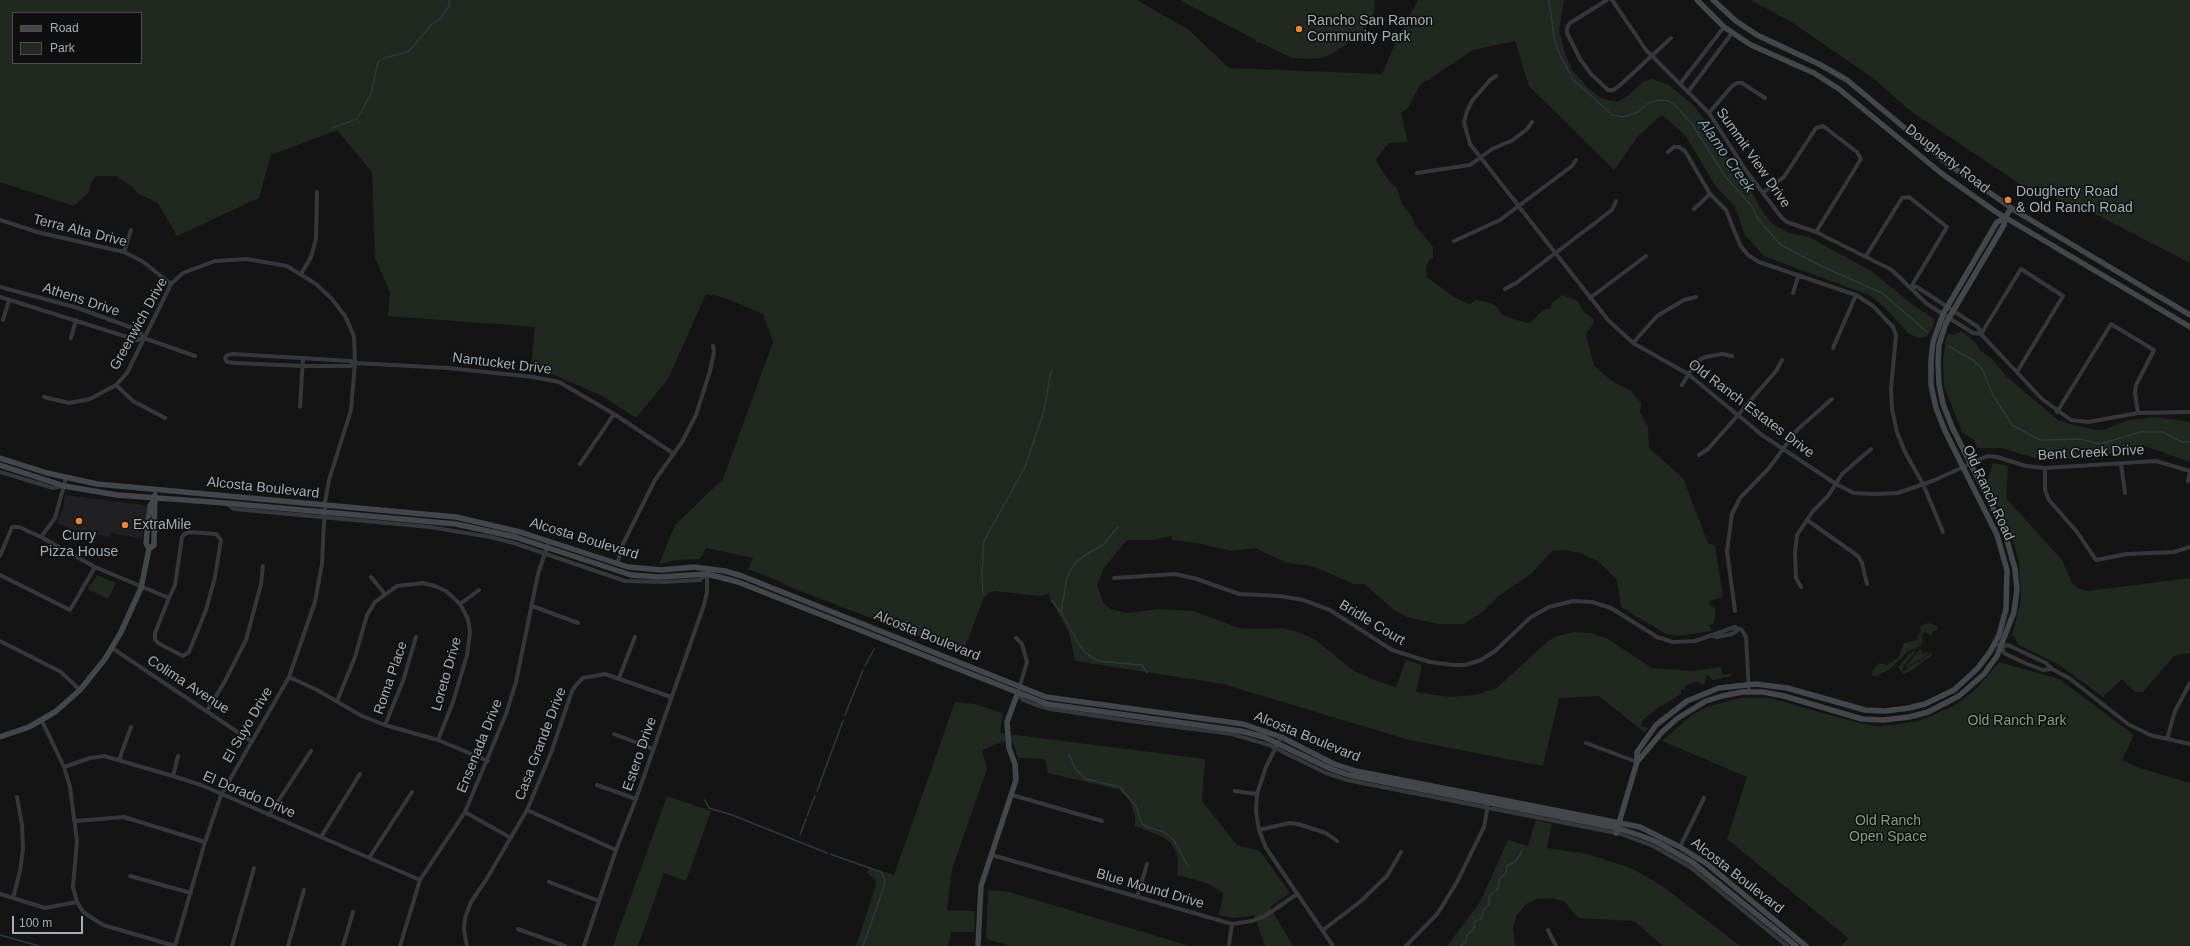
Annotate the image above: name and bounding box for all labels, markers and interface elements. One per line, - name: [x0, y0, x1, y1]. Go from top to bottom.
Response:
- legend: [12, 12, 142, 64]
- place label: Rancho San Ramon Community Park: [1307, 13, 1433, 46]
- text: Road: [50, 21, 79, 35]
- marker: Rancho San Ramon Community Park: [1294, 24, 1304, 34]
- text: Park: [50, 41, 75, 55]
- street label: Summit View Drive: [1712, 105, 1794, 211]
- water label: Alamo Creek: [1694, 115, 1758, 197]
- street label: Dougherty Road: [1902, 121, 1992, 197]
- place label: Dougherty Road & Old Ranch Road: [2016, 184, 2133, 216]
- marker: Dougherty Road & Old Ranch Road: [2003, 195, 2013, 205]
- street label: Terra Alta Drive: [31, 211, 129, 251]
- street label: Greenwich Drive: [107, 275, 171, 373]
- street label: Athens Drive: [40, 280, 122, 320]
- street label: Nantucket Drive: [452, 350, 552, 378]
- street label: Old Ranch Estates Drive: [1685, 356, 1817, 462]
- street label: Bent Creek Drive: [2037, 442, 2145, 464]
- street label: Old Ranch Road: [1959, 443, 2017, 543]
- street label: Alcosta Boulevard: [206, 474, 320, 502]
- street label: Alcosta Boulevard: [528, 514, 640, 564]
- marker: Curry Pizza House: [74, 516, 84, 526]
- place label: ExtraMile: [133, 517, 191, 533]
- marker: ExtraMile: [120, 520, 130, 530]
- place label: Curry Pizza House: [40, 528, 118, 560]
- street label: Bridle Court: [1336, 597, 1408, 649]
- street label: Alcosta Boulevard: [872, 607, 982, 665]
- street label: Loreto Drive: [428, 635, 466, 713]
- street label: Roma Place: [371, 639, 411, 717]
- street label: Colima Avenue: [144, 652, 232, 718]
- street label: El Suyo Drive: [220, 684, 276, 766]
- street label: Casa Grande Drive: [512, 685, 570, 803]
- street label: Ensenada Drive: [454, 697, 506, 795]
- street label: Alcosta Boulevard: [1252, 708, 1362, 766]
- park label: Old Ranch Park: [1968, 713, 2066, 729]
- street label: Estero Drive: [620, 715, 660, 793]
- street label: El Dorado Drive: [200, 768, 298, 822]
- park label: Old Ranch Open Space: [1849, 813, 1927, 846]
- street label: Alcosta Boulevard: [1687, 835, 1787, 917]
- street label: Blue Mound Drive: [1094, 866, 1206, 912]
- scale bar: [14, 908, 85, 934]
- text: 100 m: [19, 916, 52, 930]

